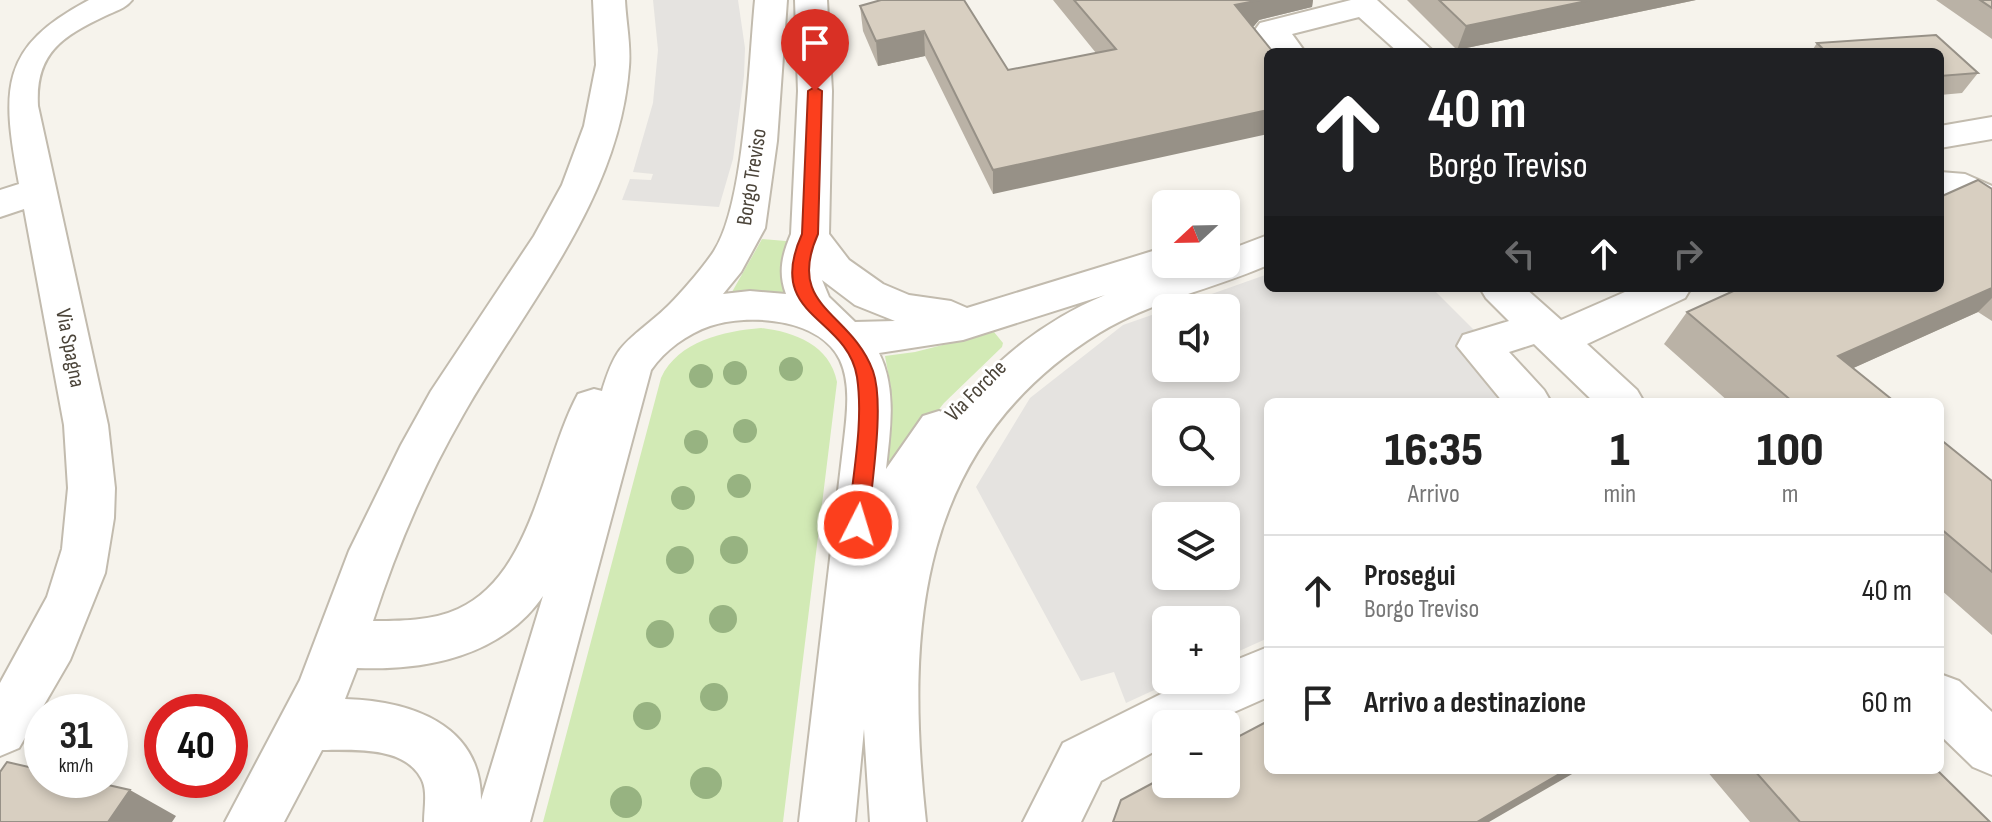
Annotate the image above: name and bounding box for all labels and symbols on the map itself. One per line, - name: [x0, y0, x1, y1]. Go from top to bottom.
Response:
- pin: [781, 9, 849, 91]
- street label: Borgo Treviso: [731, 127, 773, 227]
- north arrow: [1152, 190, 1240, 278]
- street label: Via Spagna: [49, 306, 91, 390]
- street label: Via Forche: [940, 355, 1012, 427]
- position arrow: [816, 483, 900, 567]
- speed limit sign: 40: [144, 694, 248, 798]

